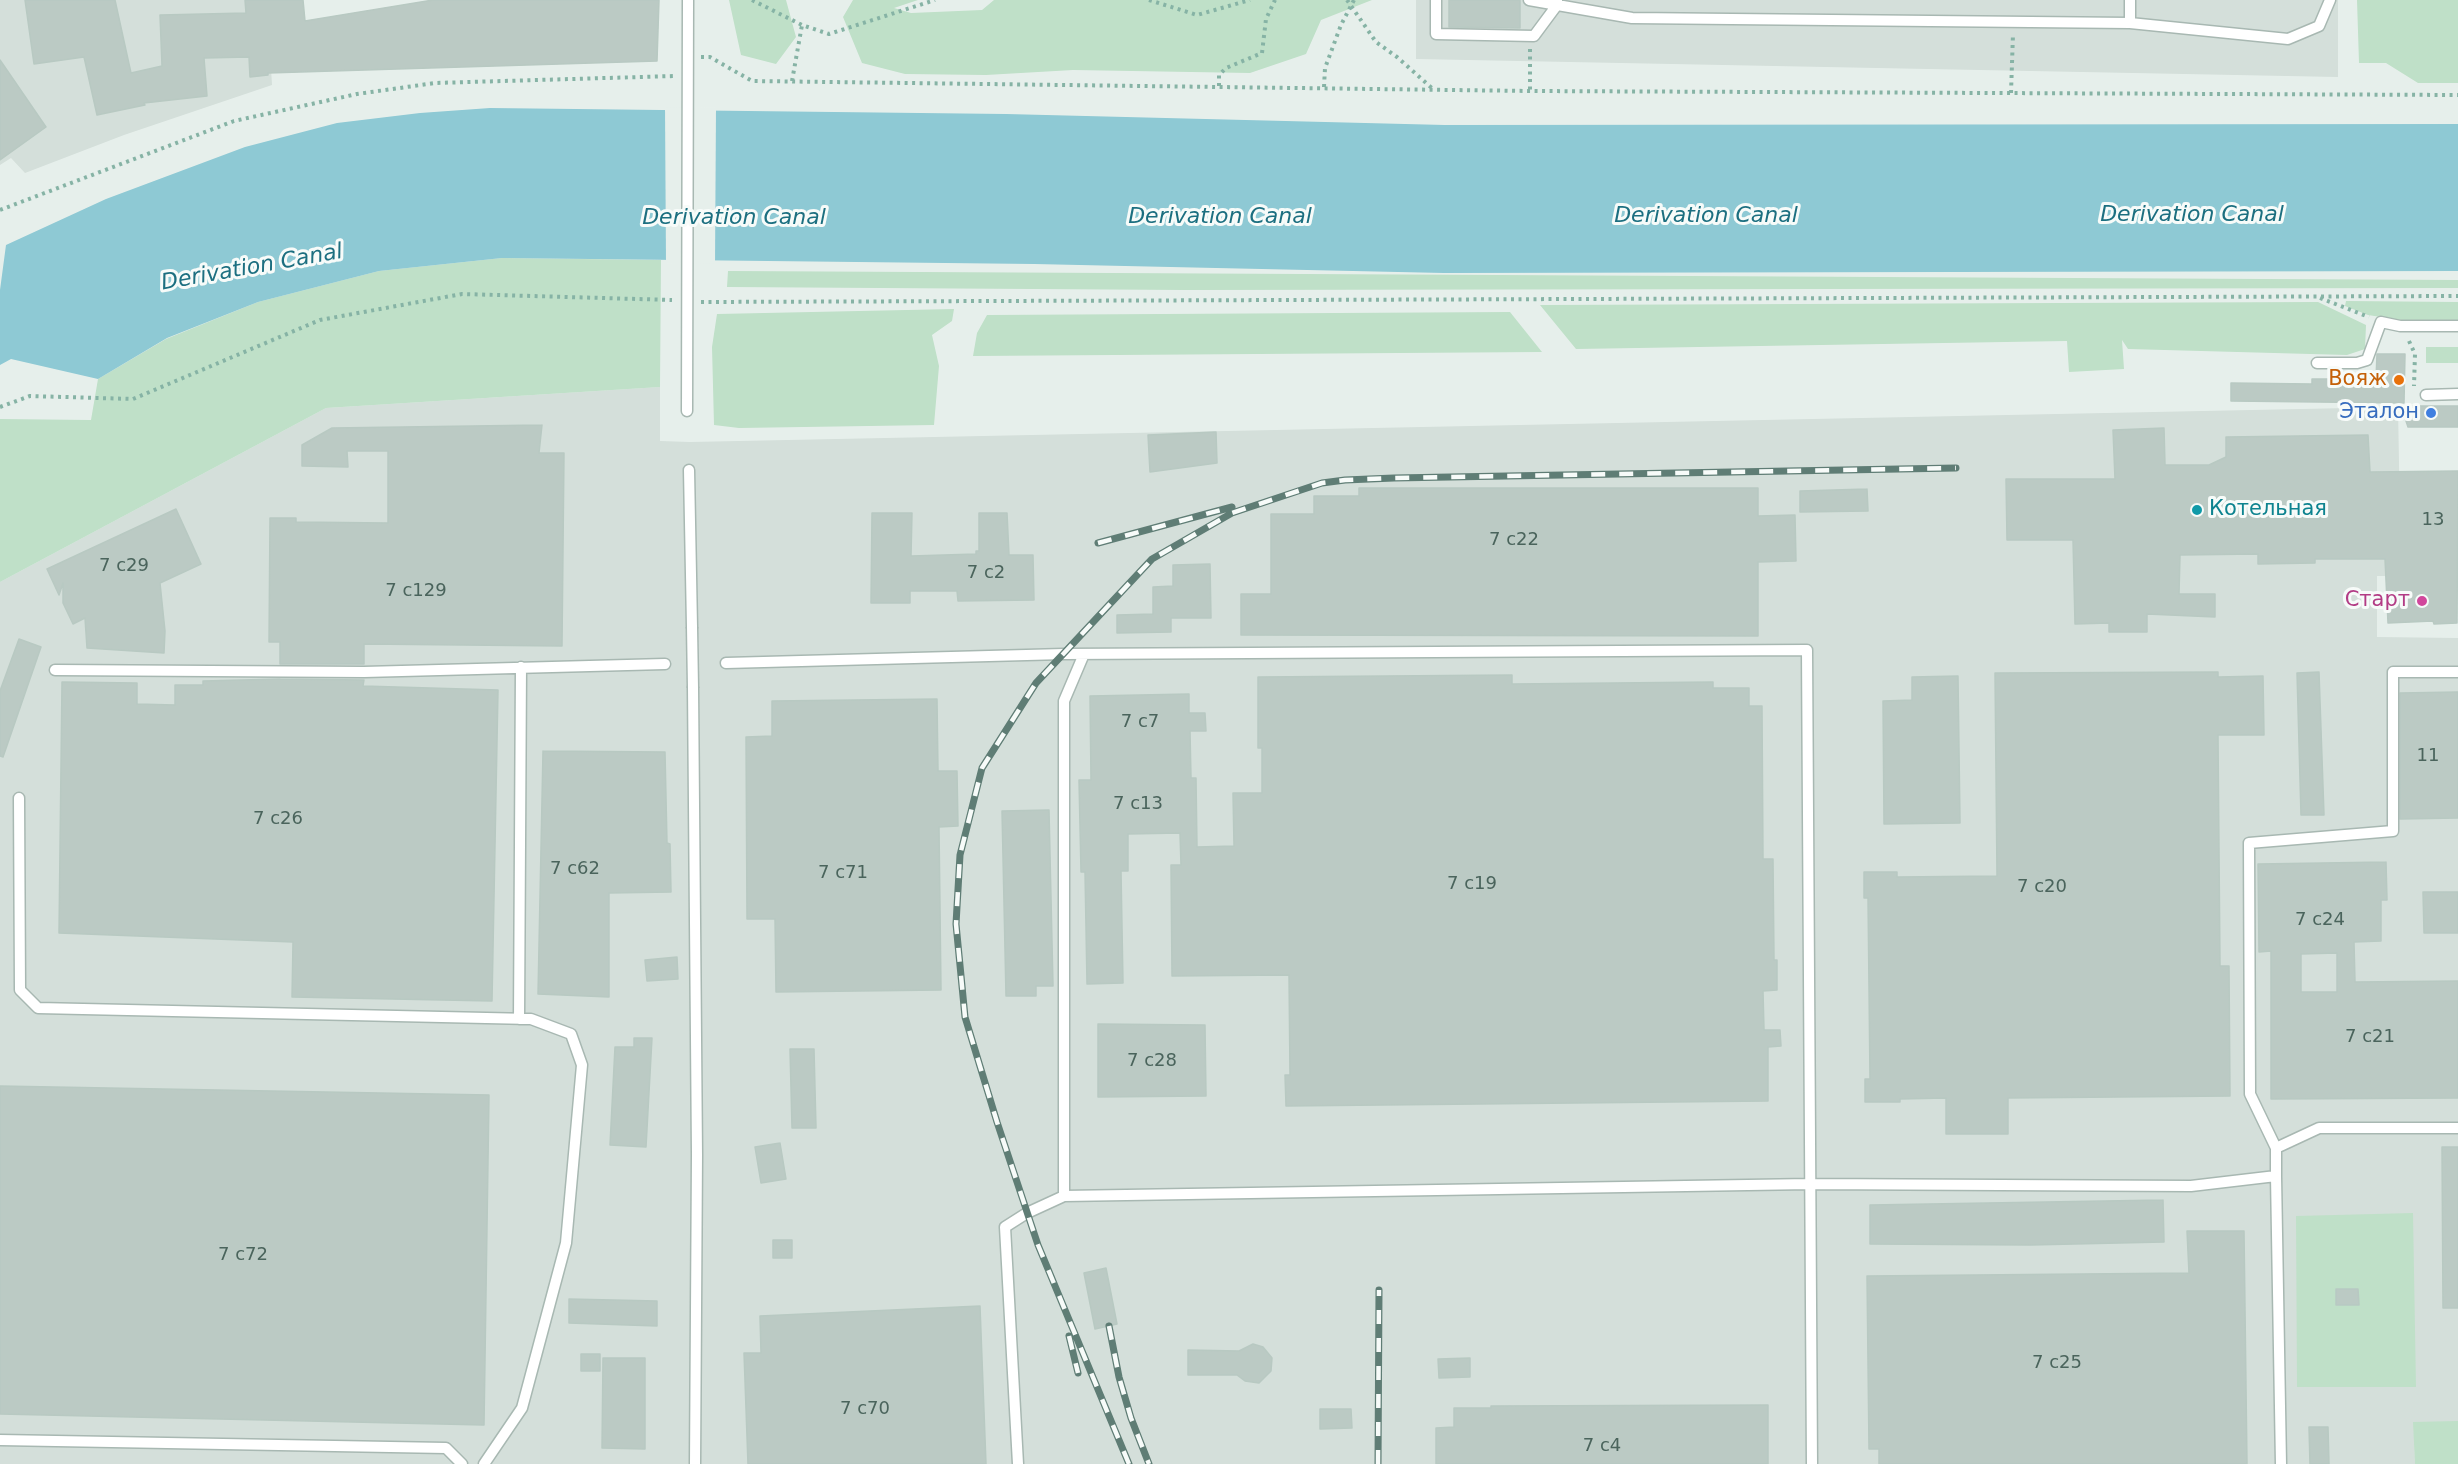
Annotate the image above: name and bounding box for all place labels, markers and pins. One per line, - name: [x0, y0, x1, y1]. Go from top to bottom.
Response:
- place label: Вояж: [2328, 367, 2387, 393]
- marker: Вояж: [2392, 373, 2406, 387]
- place label: Эталон: [2339, 400, 2419, 426]
- marker: Эталон: [2424, 406, 2438, 420]
- place label: Котельная: [2209, 497, 2327, 523]
- marker: Котельная: [2190, 503, 2204, 517]
- place label: Старт: [2345, 588, 2410, 614]
- marker: Старт: [2415, 594, 2429, 608]

